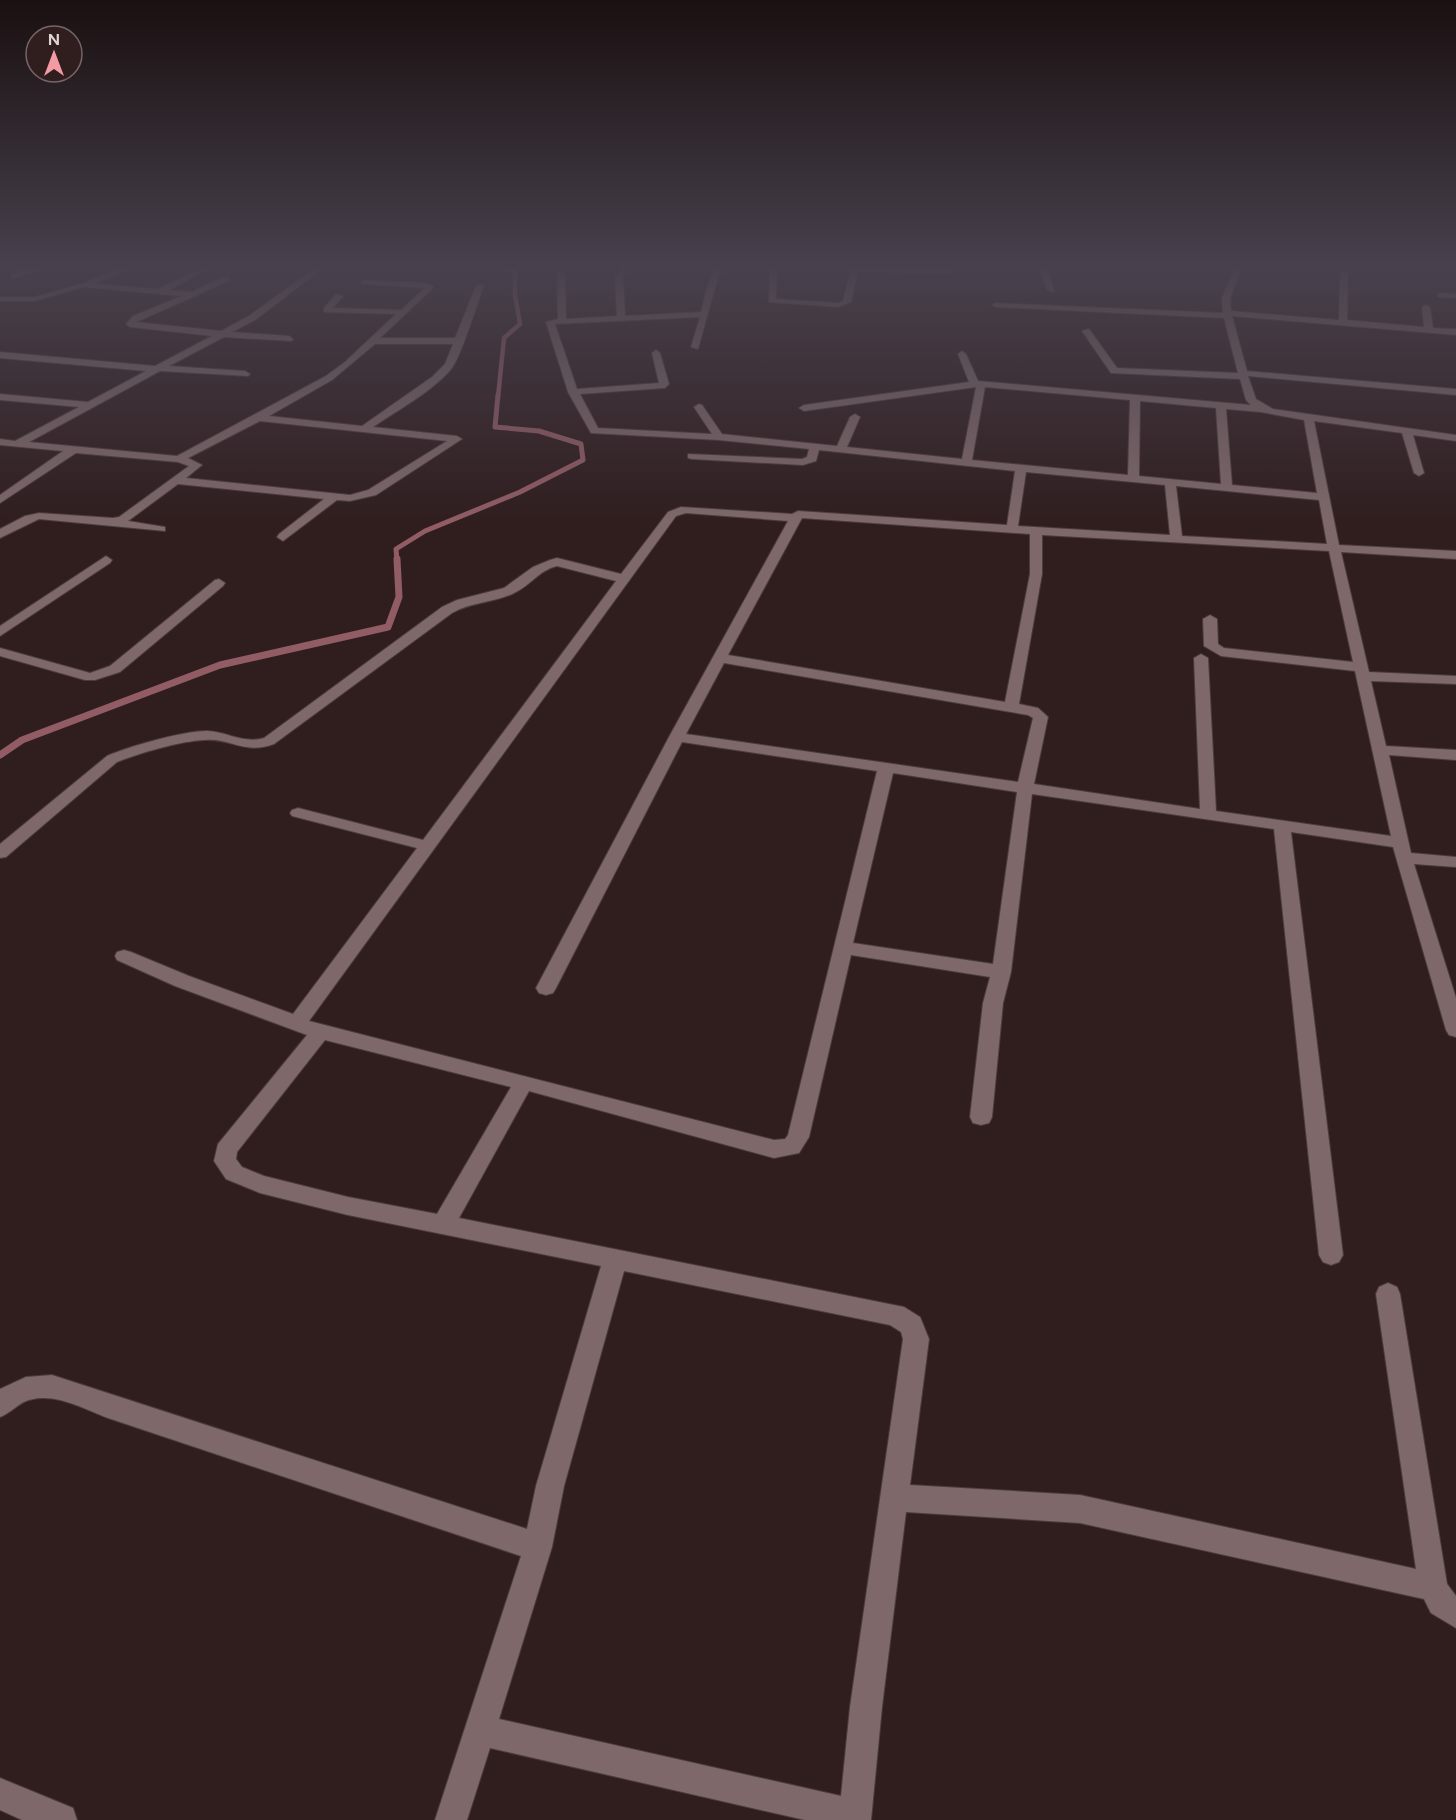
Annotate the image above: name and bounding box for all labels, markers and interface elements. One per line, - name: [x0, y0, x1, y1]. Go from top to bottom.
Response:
- north arrow: [24, 24, 84, 84]
- text: N: [48, 30, 60, 49]

